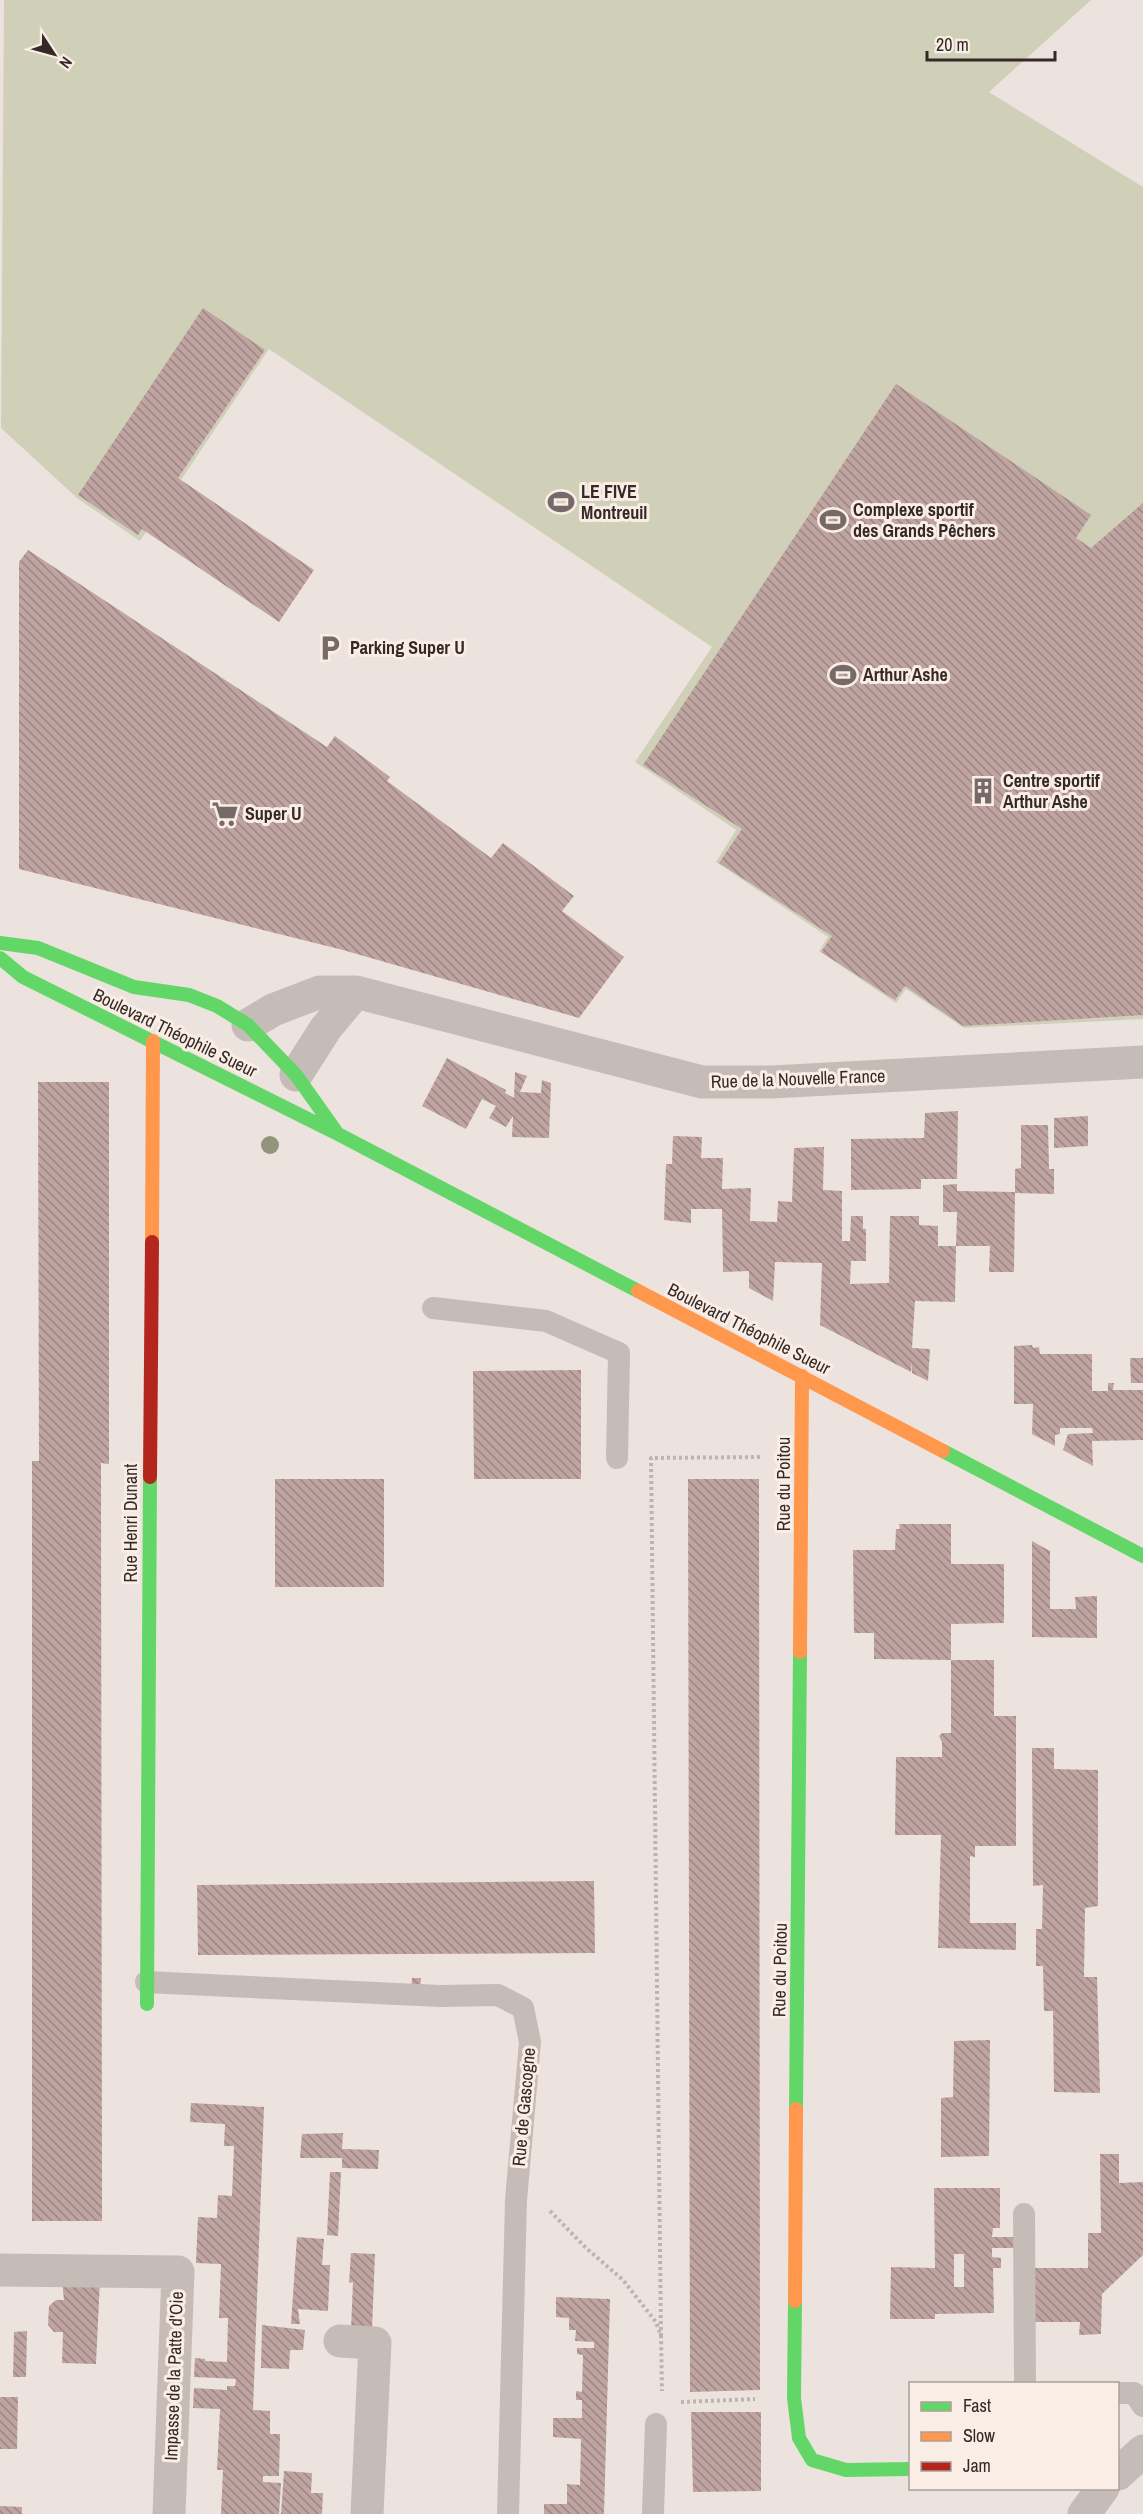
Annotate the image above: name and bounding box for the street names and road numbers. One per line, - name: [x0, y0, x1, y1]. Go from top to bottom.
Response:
- street label: Boulevard Théophile Sueur: [89, 982, 261, 1083]
- street label: Rue de la Nouvelle France: [710, 1063, 886, 1094]
- street label: Boulevard Théophile Sueur: [664, 1277, 835, 1380]
- street label: Rue du Poitou: [771, 1437, 796, 1531]
- street label: Rue Henri Dunant: [118, 1464, 143, 1582]
- street label: Rue du Poitou: [766, 1923, 793, 2017]
- street label: Rue de Gascogne: [506, 2047, 541, 2167]
- street label: Impasse de la Patte d'Oie: [158, 2291, 189, 2461]

